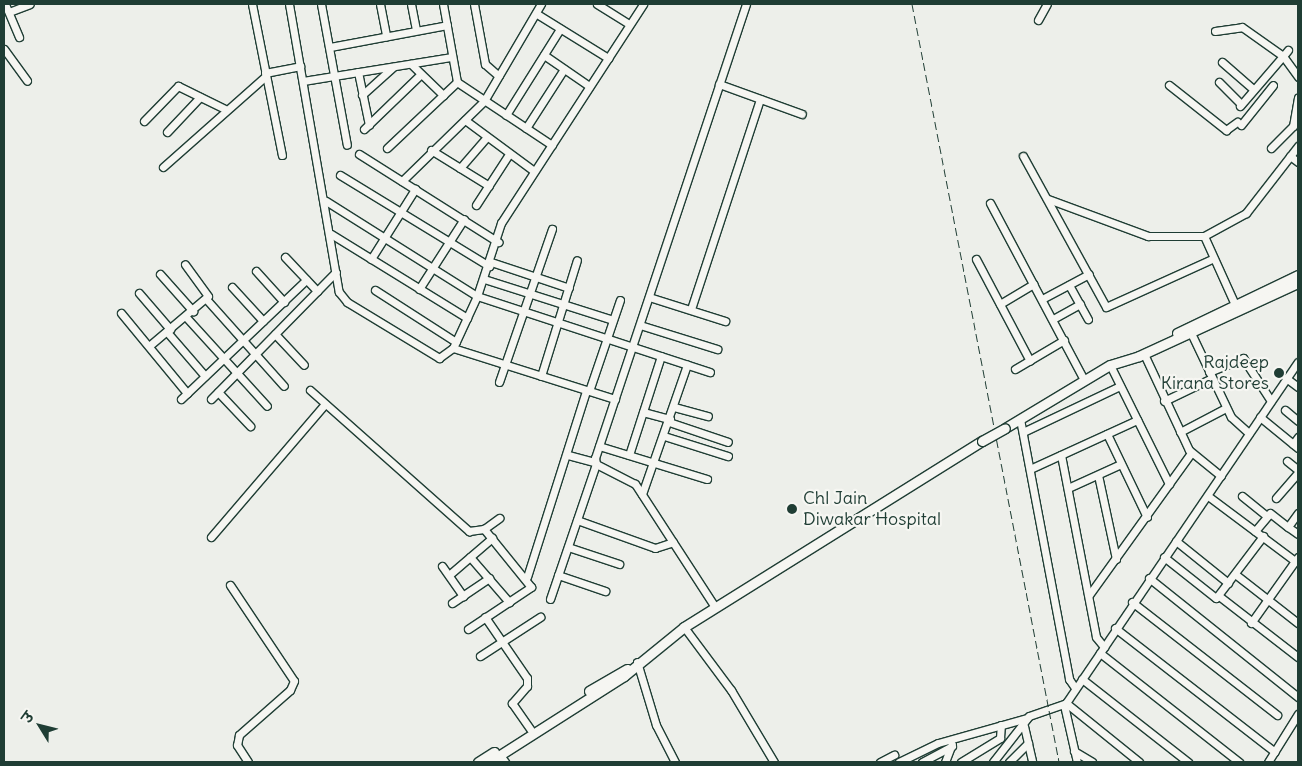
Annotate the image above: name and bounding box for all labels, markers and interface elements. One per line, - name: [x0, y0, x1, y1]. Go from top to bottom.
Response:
- place label: Rajdeep Kirana Stores: [1161, 352, 1269, 394]
- marker: Rajdeep Kirana Stores: [1273, 367, 1285, 379]
- place label: Chl Jain Diwakar Hospital: [803, 488, 941, 530]
- marker: Chl Jain Diwakar Hospital: [785, 502, 799, 516]
- north arrow: [15, 701, 65, 751]
- text: उ: [18, 708, 38, 726]

